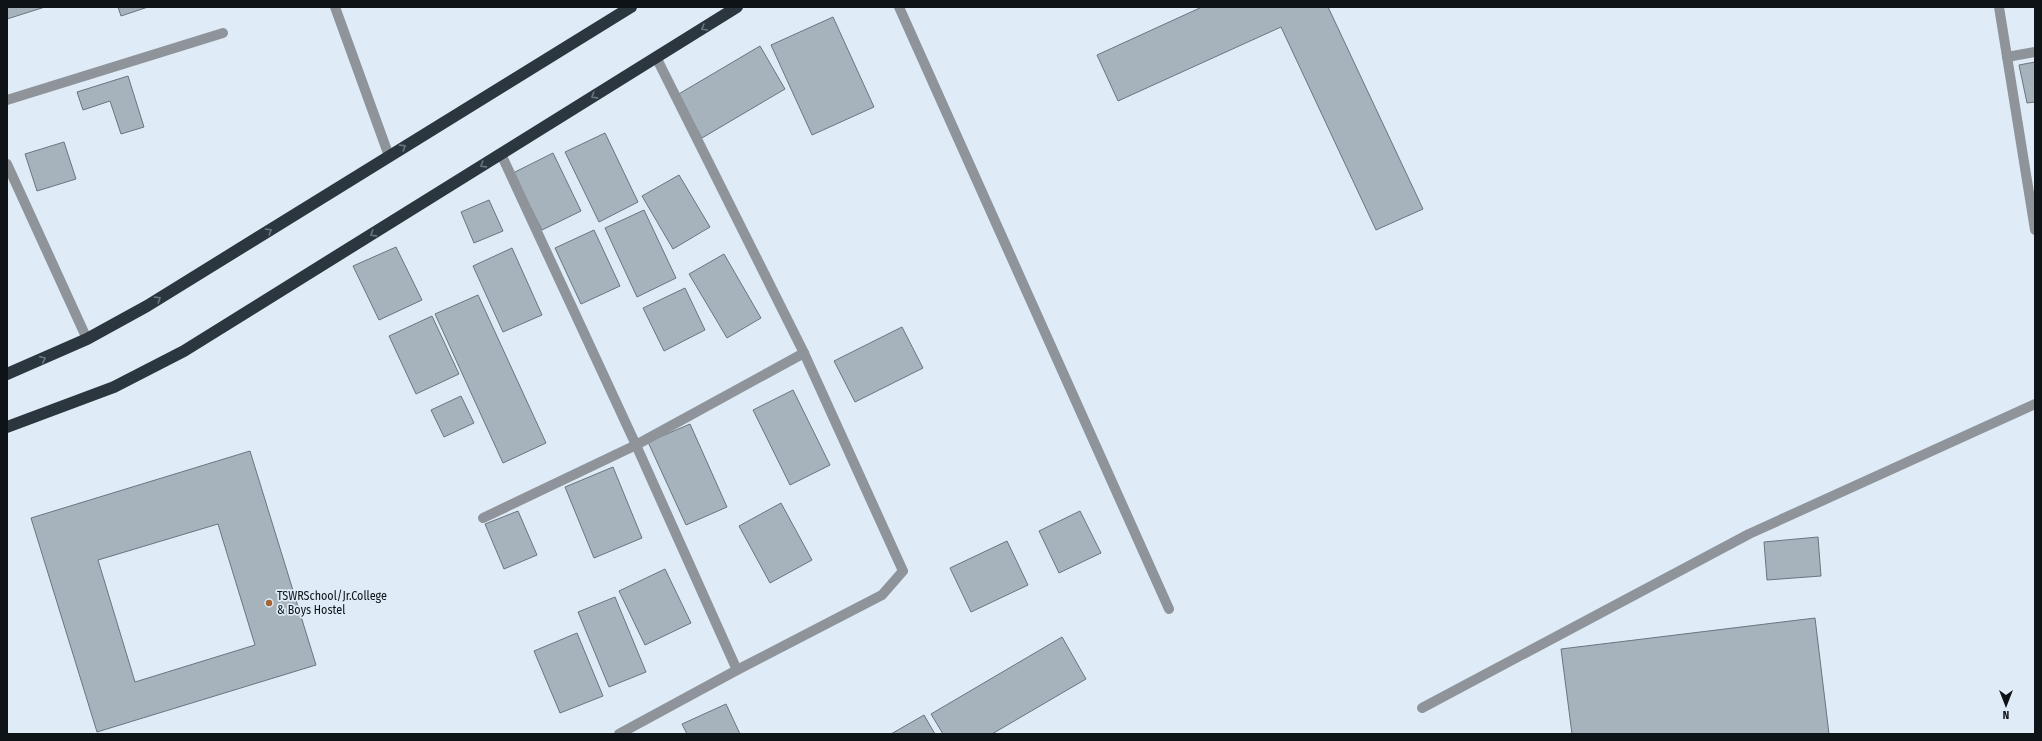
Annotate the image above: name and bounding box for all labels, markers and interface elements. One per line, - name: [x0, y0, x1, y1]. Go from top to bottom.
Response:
- one-way arrow: [701, 23, 708, 30]
- one-way arrow: [591, 91, 598, 99]
- one-way arrow: [399, 145, 406, 152]
- one-way arrow: [480, 160, 487, 168]
- one-way arrow: [265, 228, 272, 235]
- one-way arrow: [370, 229, 377, 236]
- one-way arrow: [154, 296, 161, 304]
- one-way arrow: [39, 355, 46, 363]
- place label: TSWRSchool/Jr.College & Boys Hostel: [277, 589, 387, 617]
- marker: TSWRSchool/Jr.College & Boys Hostel: [264, 598, 274, 608]
- north arrow: [1986, 685, 2026, 725]
- text: N: [2003, 708, 2009, 721]

